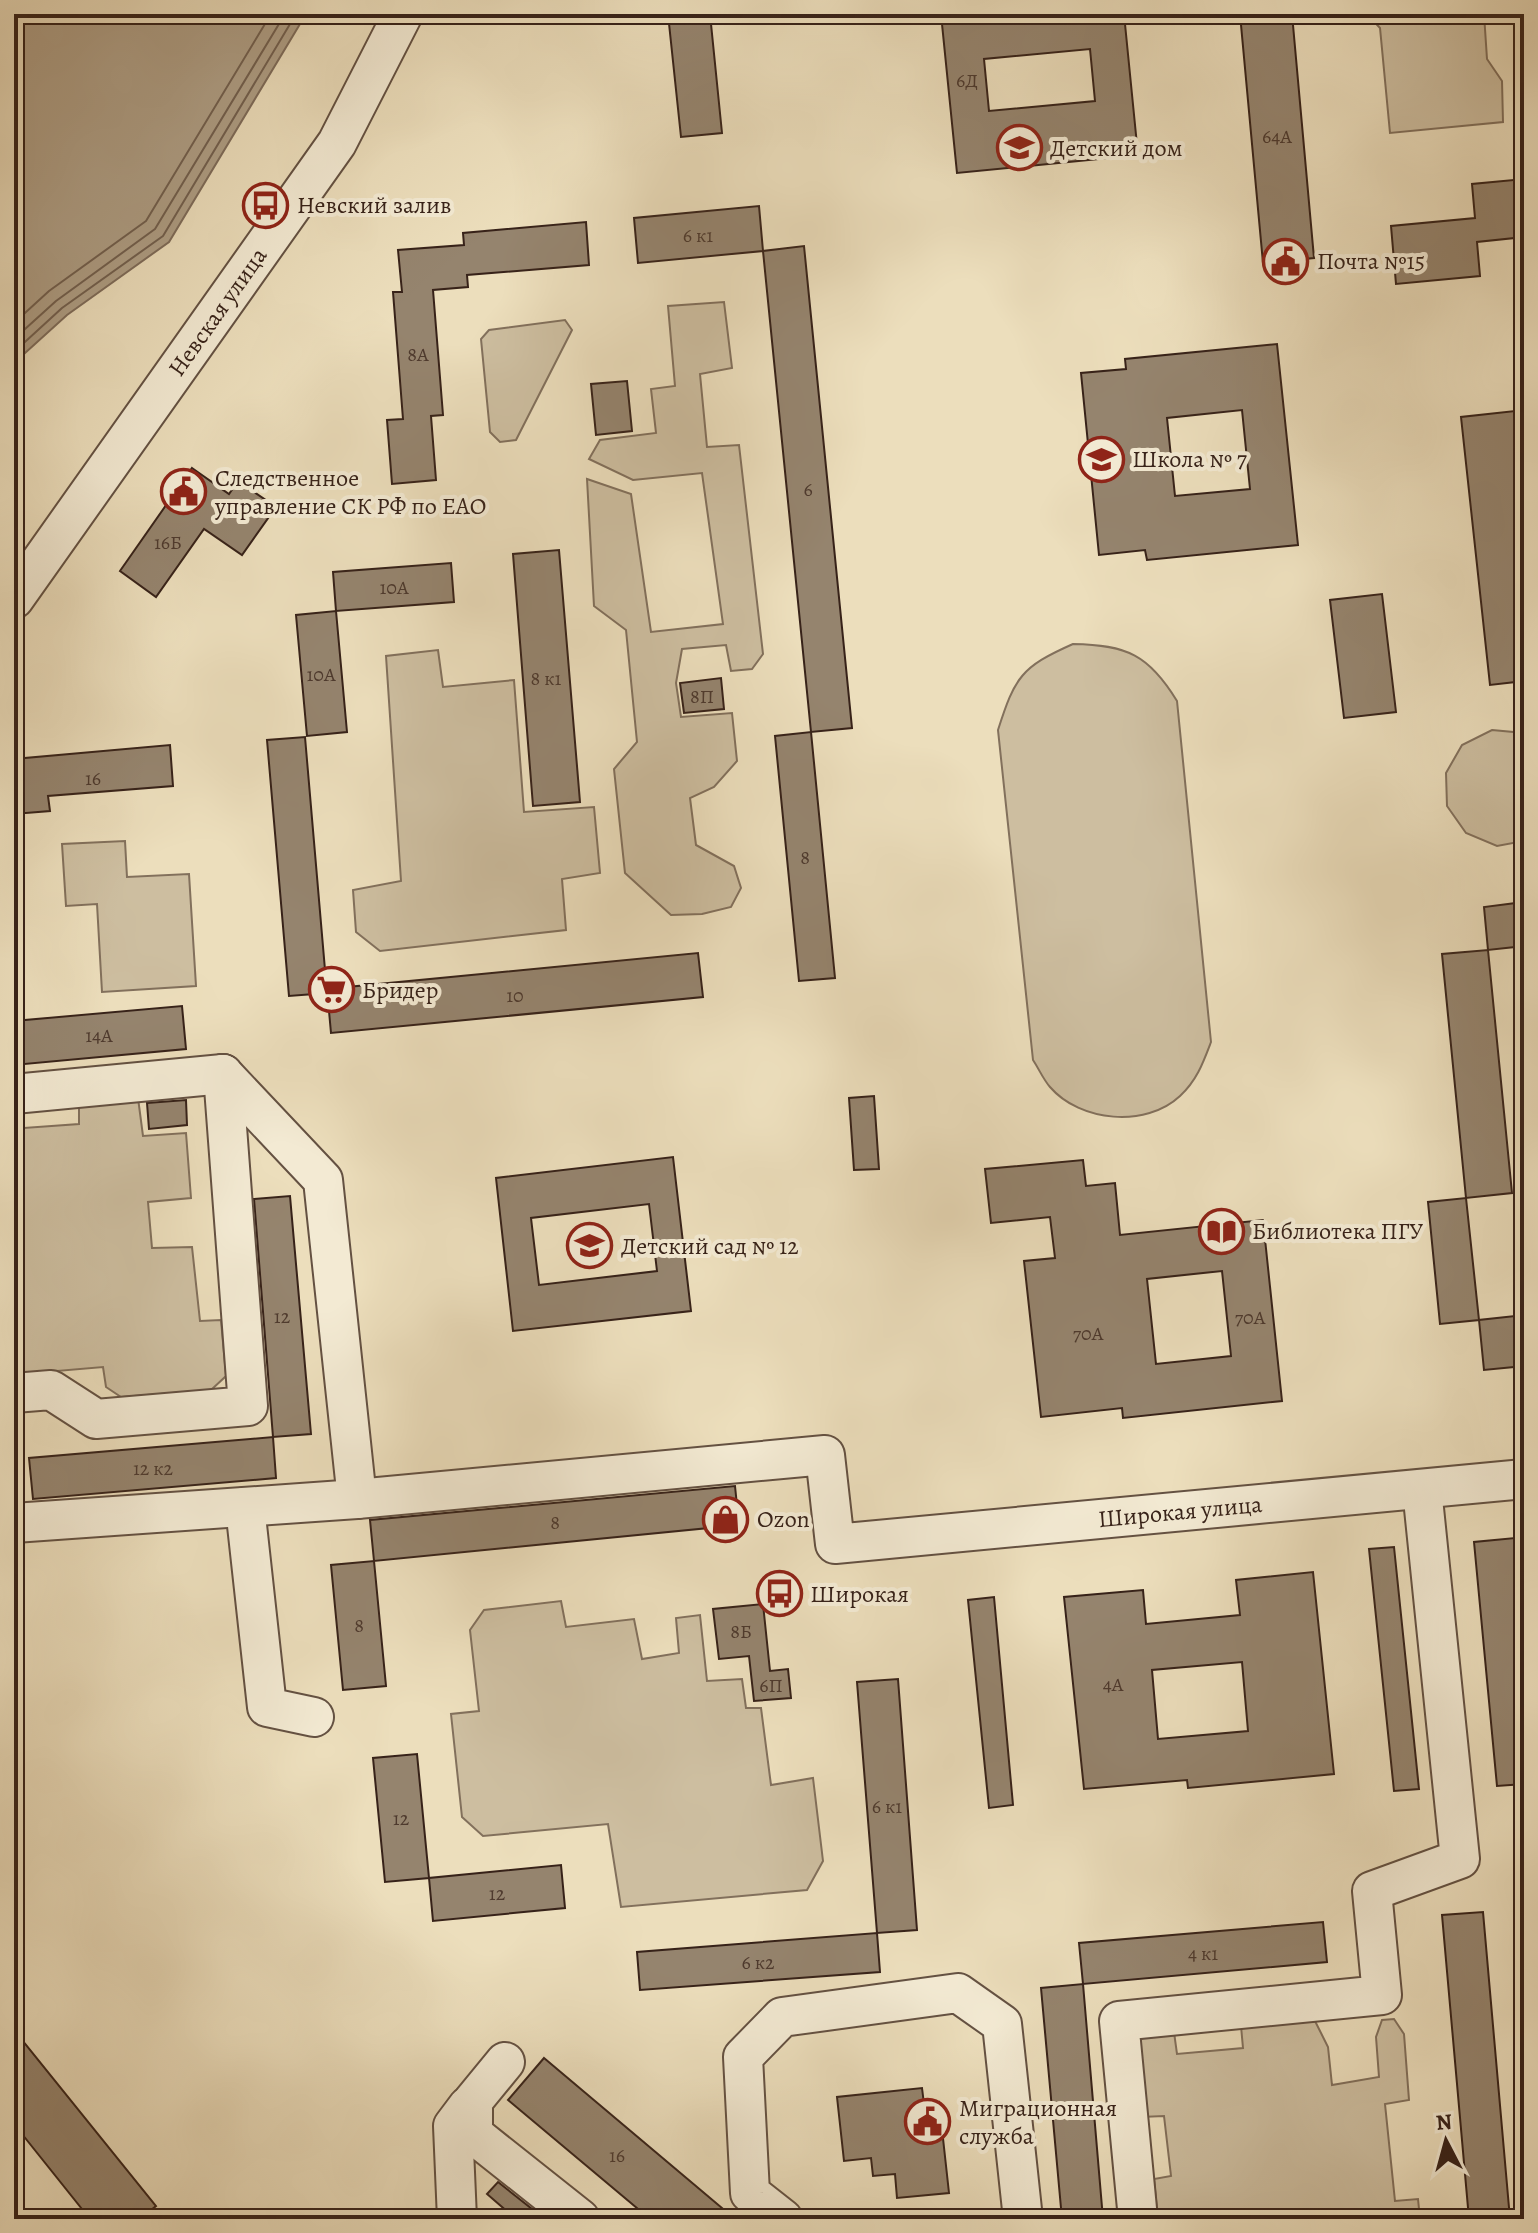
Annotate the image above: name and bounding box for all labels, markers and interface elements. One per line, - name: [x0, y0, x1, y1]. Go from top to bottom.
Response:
- house number: 6Д: [956, 67, 978, 94]
- house number: 64А: [1262, 123, 1292, 150]
- school or university icon: Детский дом: [995, 124, 1043, 172]
- place label: Детский дом: [1050, 132, 1183, 164]
- bus stop icon: Невский залив: [242, 181, 290, 229]
- place label: Невский залив: [297, 189, 451, 221]
- house number: 6 к1: [683, 222, 713, 249]
- public building icon: Почта №15: [1262, 237, 1310, 285]
- street label: Невская улица: [161, 241, 274, 383]
- place label: Почта №15: [1317, 245, 1425, 277]
- house number: 8А: [407, 341, 429, 368]
- school or university icon: Школа № 7: [1077, 435, 1125, 483]
- place label: Школа № 7: [1132, 443, 1248, 475]
- place label: Следственное управление СК РФ по ЕАО: [214, 462, 486, 522]
- public building icon: Следственное управление СК РФ по ЕАО: [160, 468, 208, 516]
- house number: 6: [803, 476, 813, 503]
- house number: 16Б: [154, 529, 182, 556]
- house number: 10А: [379, 574, 409, 601]
- house number: 10А: [306, 661, 336, 688]
- house number: 8 к1: [531, 665, 562, 692]
- house number: 8П: [690, 683, 714, 710]
- house number: 16: [85, 765, 101, 792]
- house number: 8: [800, 844, 810, 871]
- supermarket icon: Бридер: [307, 966, 355, 1014]
- place label: Бридер: [362, 974, 438, 1006]
- house number: 10: [506, 982, 524, 1009]
- house number: 14А: [85, 1022, 113, 1049]
- library icon: Библиотека ПГУ: [1197, 1207, 1245, 1255]
- place label: Библиотека ПГУ: [1252, 1215, 1423, 1247]
- school or university icon: Детский сад № 12: [566, 1222, 614, 1270]
- place label: Детский сад № 12: [621, 1230, 799, 1262]
- house number: 12: [274, 1303, 291, 1330]
- house number: 70А: [1235, 1304, 1266, 1331]
- house number: 70А: [1073, 1320, 1104, 1347]
- house number: 12 к2: [133, 1455, 174, 1482]
- street label: Широкая улица: [1096, 1488, 1264, 1535]
- shop icon: Ozon: [702, 1495, 750, 1543]
- place label: Ozon: [757, 1503, 810, 1535]
- house number: 8: [550, 1509, 560, 1536]
- bus stop icon: Широкая: [755, 1570, 803, 1618]
- place label: Широкая: [810, 1578, 909, 1610]
- house number: 8: [354, 1612, 364, 1639]
- house number: 8Б: [730, 1618, 752, 1645]
- house number: 4А: [1103, 1671, 1124, 1698]
- house number: 6П: [759, 1672, 783, 1699]
- house number: 6 к1: [872, 1793, 902, 1820]
- house number: 12: [393, 1805, 410, 1832]
- house number: 12: [489, 1880, 506, 1907]
- house number: 4 к1: [1188, 1940, 1218, 1967]
- house number: 6 к2: [741, 1949, 775, 1976]
- place label: Миграционная служба: [959, 2092, 1117, 2152]
- public building icon: Миграционная служба: [904, 2098, 952, 2146]
- north arrow: [1406, 2101, 1486, 2181]
- text: N: [1434, 2106, 1454, 2138]
- house number: 16: [609, 2142, 625, 2169]

